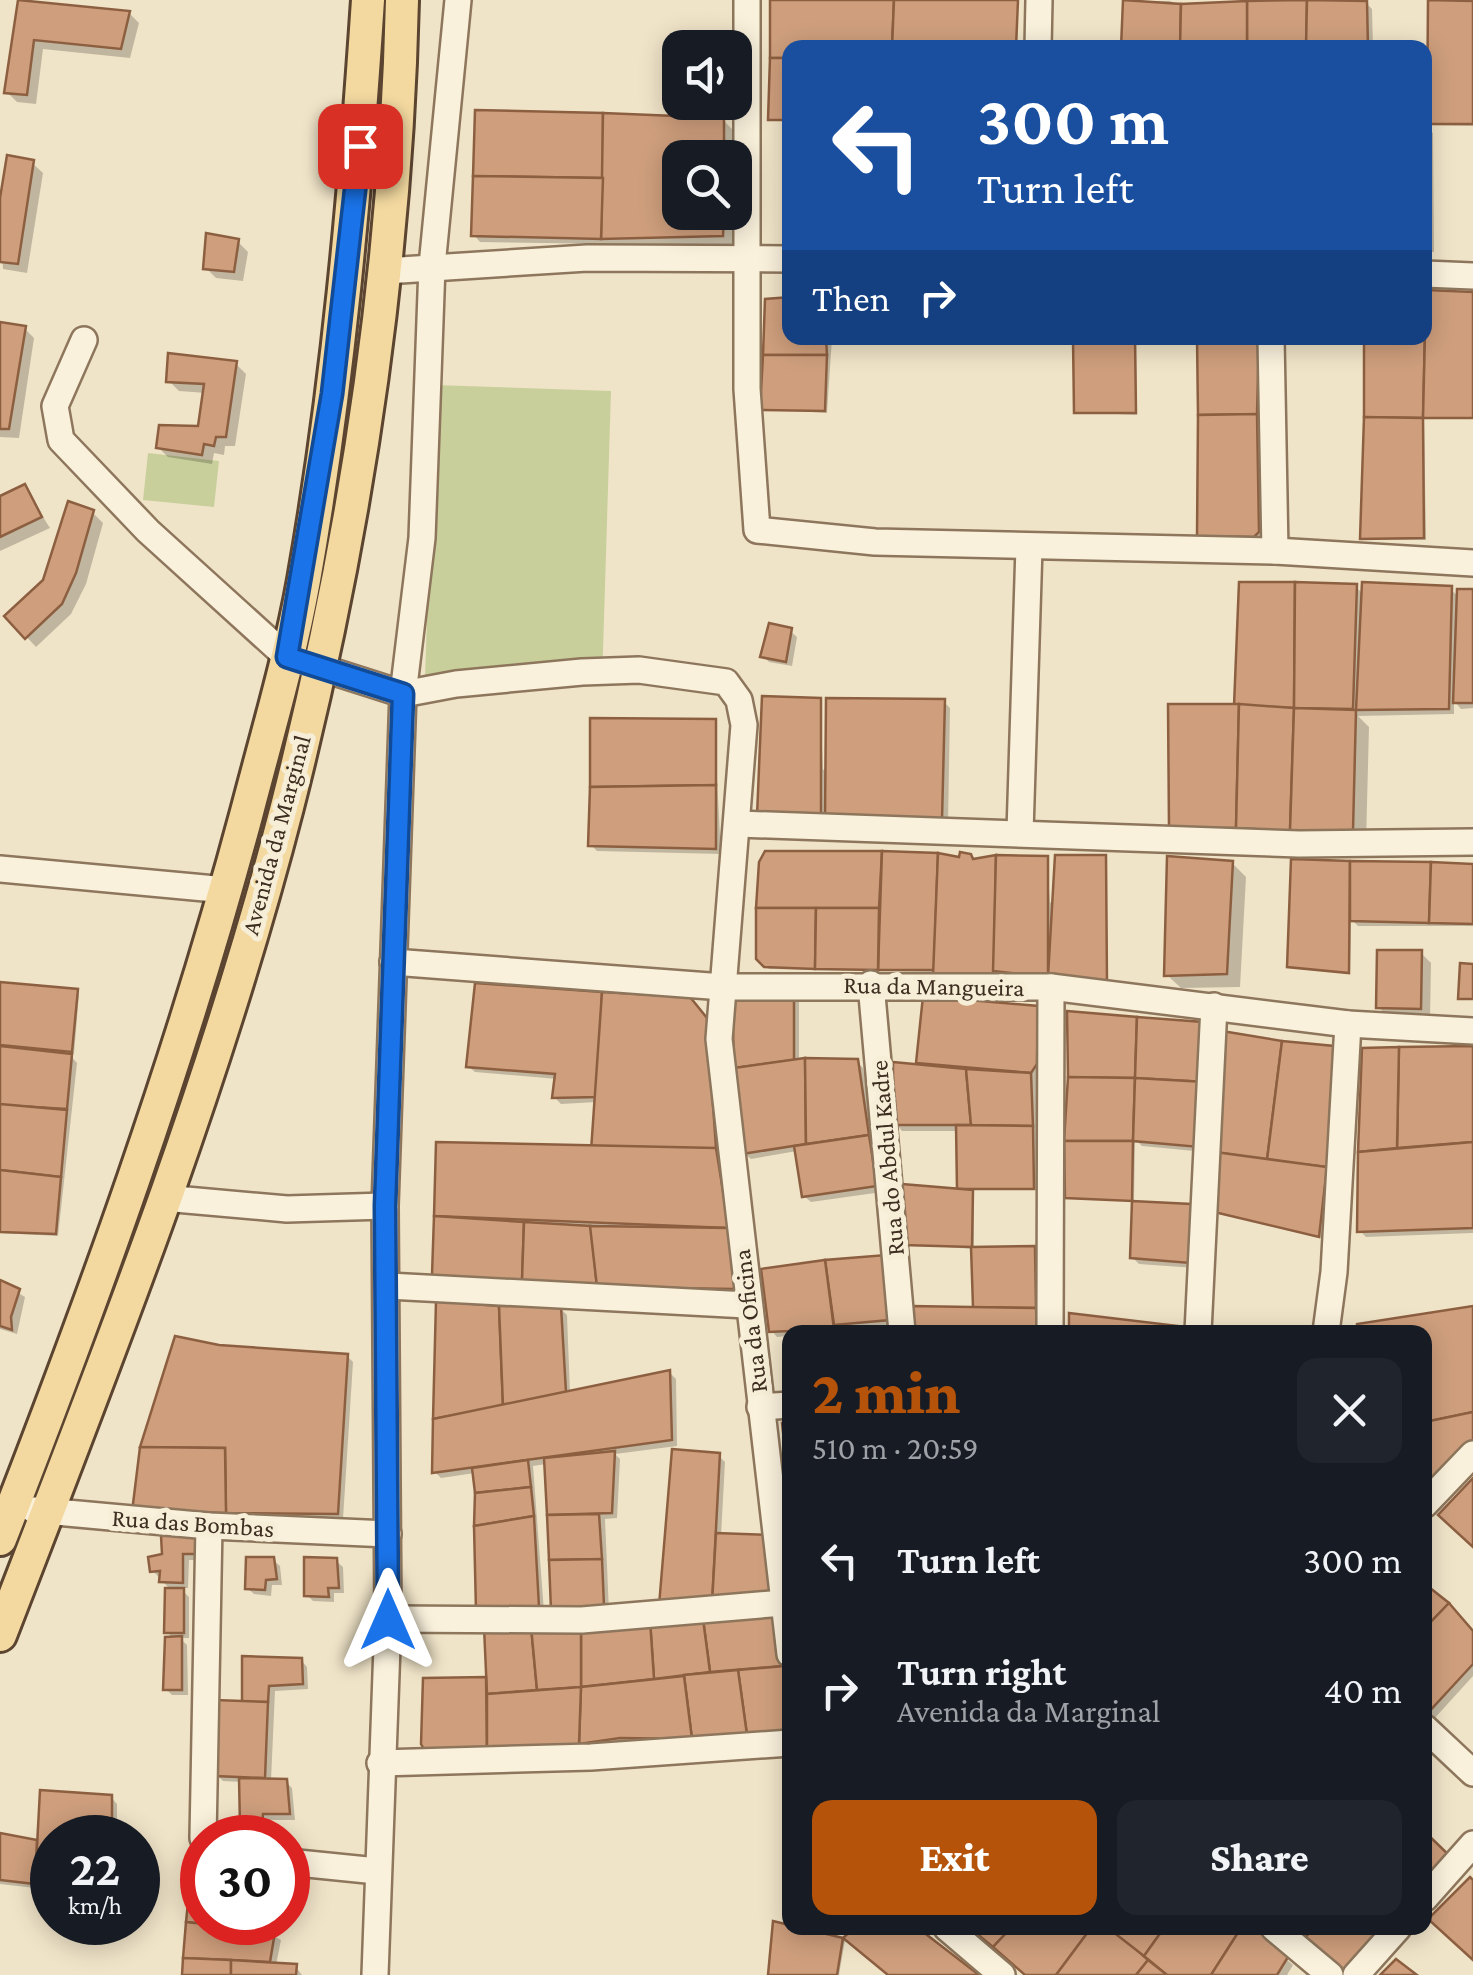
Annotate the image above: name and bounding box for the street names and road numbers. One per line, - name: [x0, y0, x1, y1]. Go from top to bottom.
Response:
- street label: Avenida da Marginal: [236, 732, 317, 938]
- street label: Rua da Mangueira: [843, 971, 1025, 1002]
- street label: Rua do Abdul Kadre: [865, 1059, 909, 1257]
- street label: Rua da Oficina: [728, 1247, 772, 1394]
- street label: Rua das Bombas: [111, 1504, 275, 1542]

